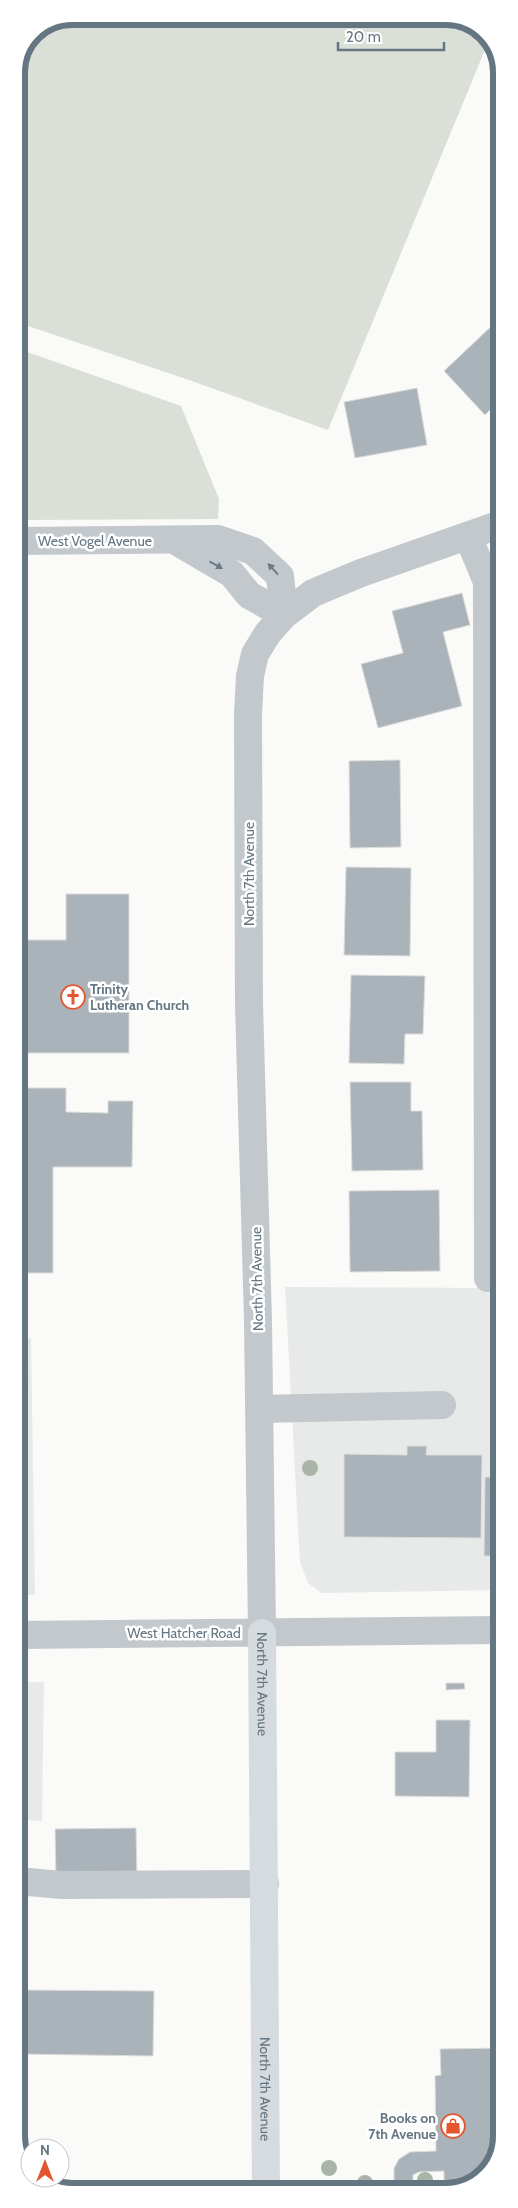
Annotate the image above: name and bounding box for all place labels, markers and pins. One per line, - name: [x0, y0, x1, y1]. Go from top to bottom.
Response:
- place label: Trinity Lutheran Church: [90, 980, 189, 1014]
- church icon: Trinity Lutheran Church: [60, 984, 86, 1010]
- place label: Books on 7th Avenue: [368, 2109, 436, 2143]
- shop icon: Books on 7th Avenue: [440, 2113, 466, 2139]

